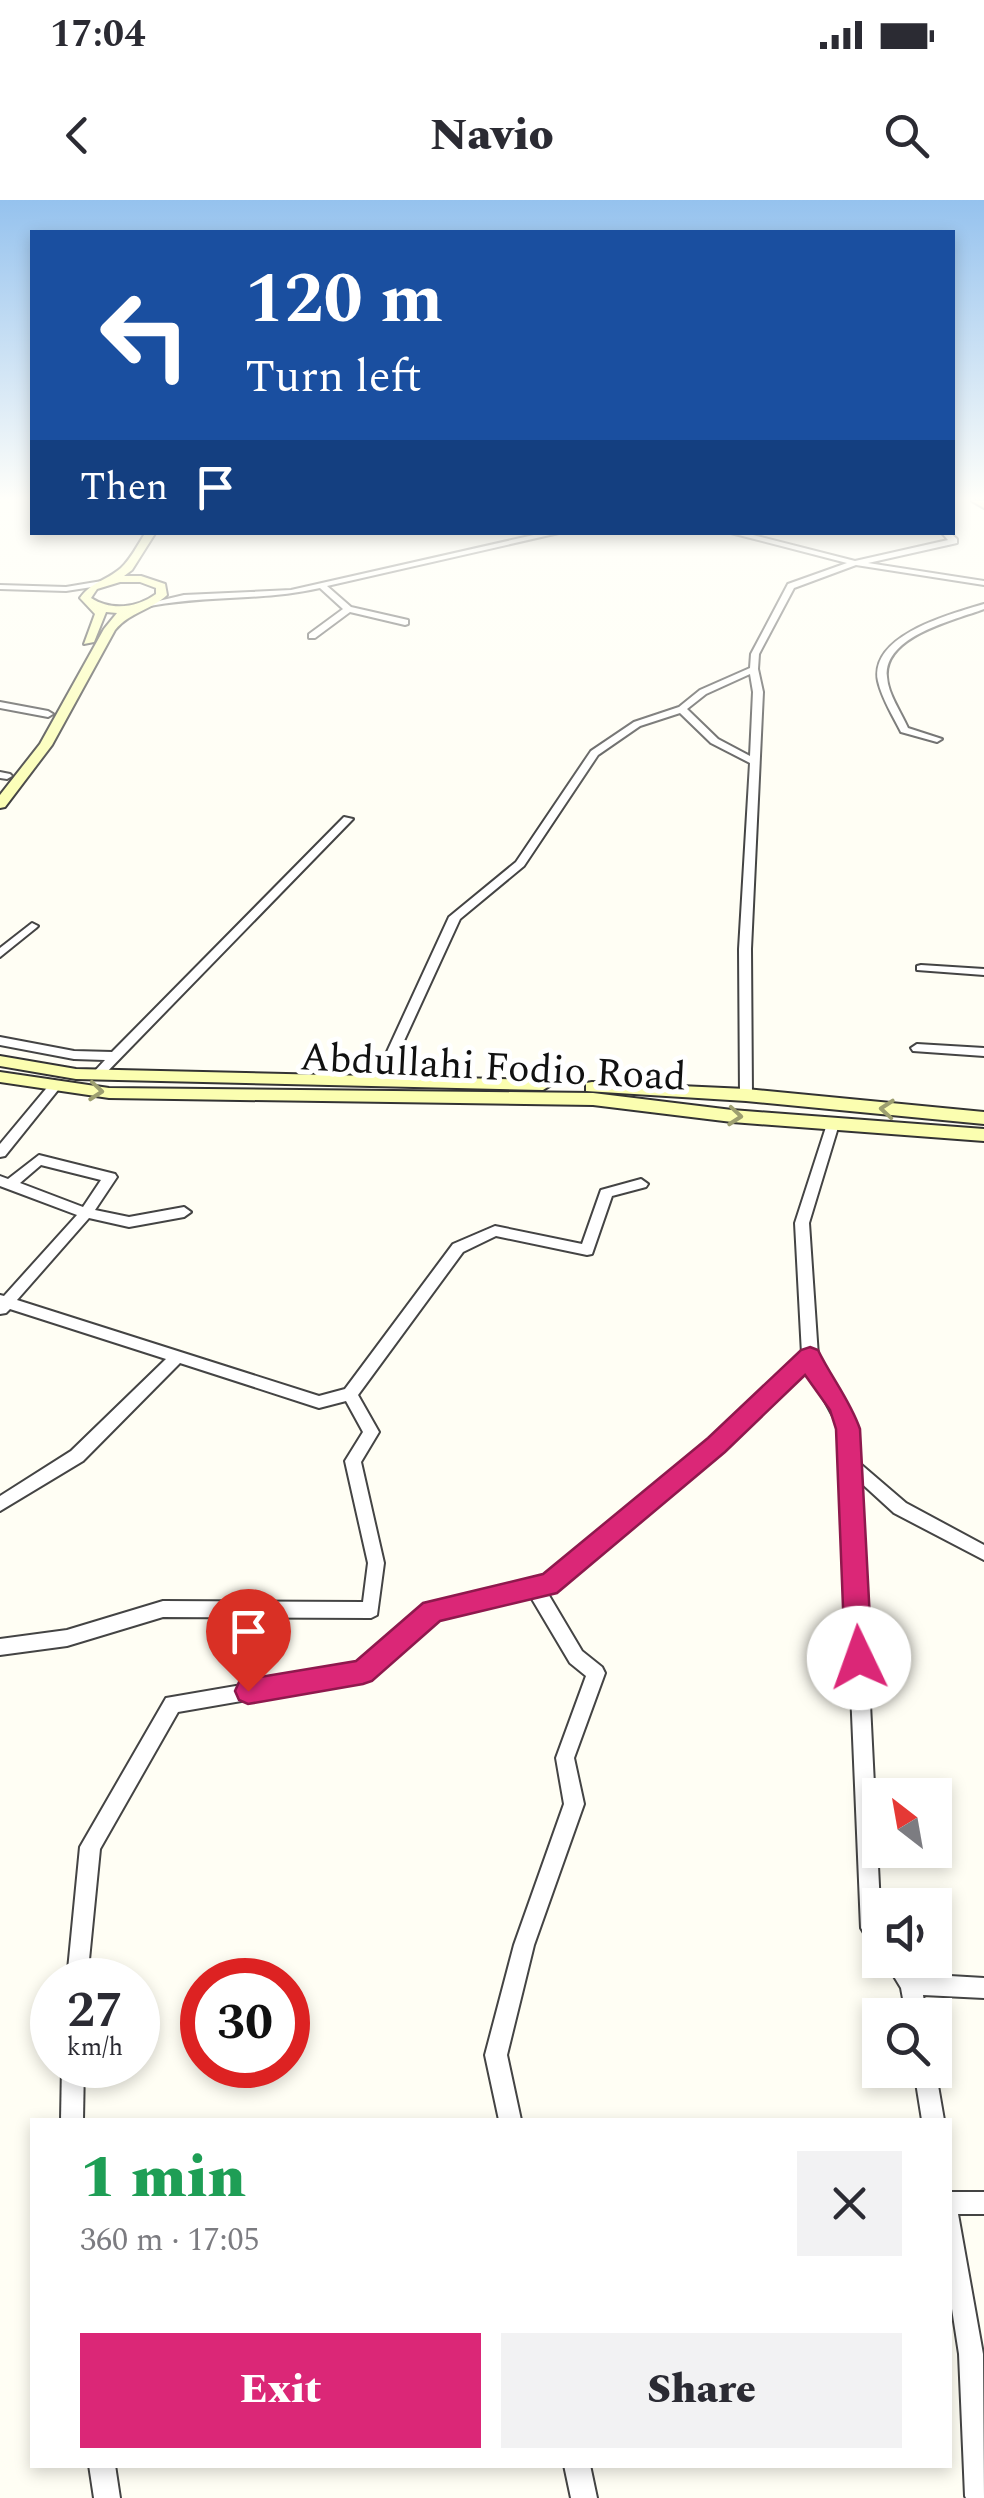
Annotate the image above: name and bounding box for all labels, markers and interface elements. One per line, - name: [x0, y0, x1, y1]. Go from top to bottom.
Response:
- text: 17:04: [50, 6, 145, 64]
- text: Navio: [430, 101, 554, 170]
- icon: back: [50, 108, 105, 163]
- icon: search: [879, 108, 934, 163]
- text: 120 m: [245, 247, 443, 353]
- icon: left: [80, 270, 210, 400]
- text: Turn left: [245, 343, 422, 412]
- text: Then: [80, 459, 168, 517]
- icon: arrive: [188, 460, 243, 515]
- street label: Abdullahi Fodio Road: [298, 1027, 688, 1109]
- one-way arrow: [89, 1080, 105, 1102]
- one-way arrow: [878, 1098, 894, 1120]
- one-way arrow: [728, 1105, 744, 1126]
- pin: [206, 1589, 291, 1692]
- icon: arrive: [221, 1604, 276, 1659]
- position arrow: [807, 1606, 911, 1710]
- north arrow: [862, 1778, 952, 1868]
- map controls: [862, 1778, 952, 2088]
- button: sound: [862, 1888, 952, 1978]
- speed limit sign: 30: [180, 1958, 310, 2088]
- text: 27: [67, 1973, 123, 2049]
- button: search: [862, 1998, 952, 2088]
- text: km/h: [67, 2029, 123, 2067]
- text: 1 min: [80, 2132, 246, 2224]
- button: close: [797, 2151, 902, 2256]
- text: 360 m · 17:05: [80, 2216, 260, 2265]
- button: Exit: [80, 2333, 481, 2448]
- button: Share: [501, 2333, 902, 2448]

